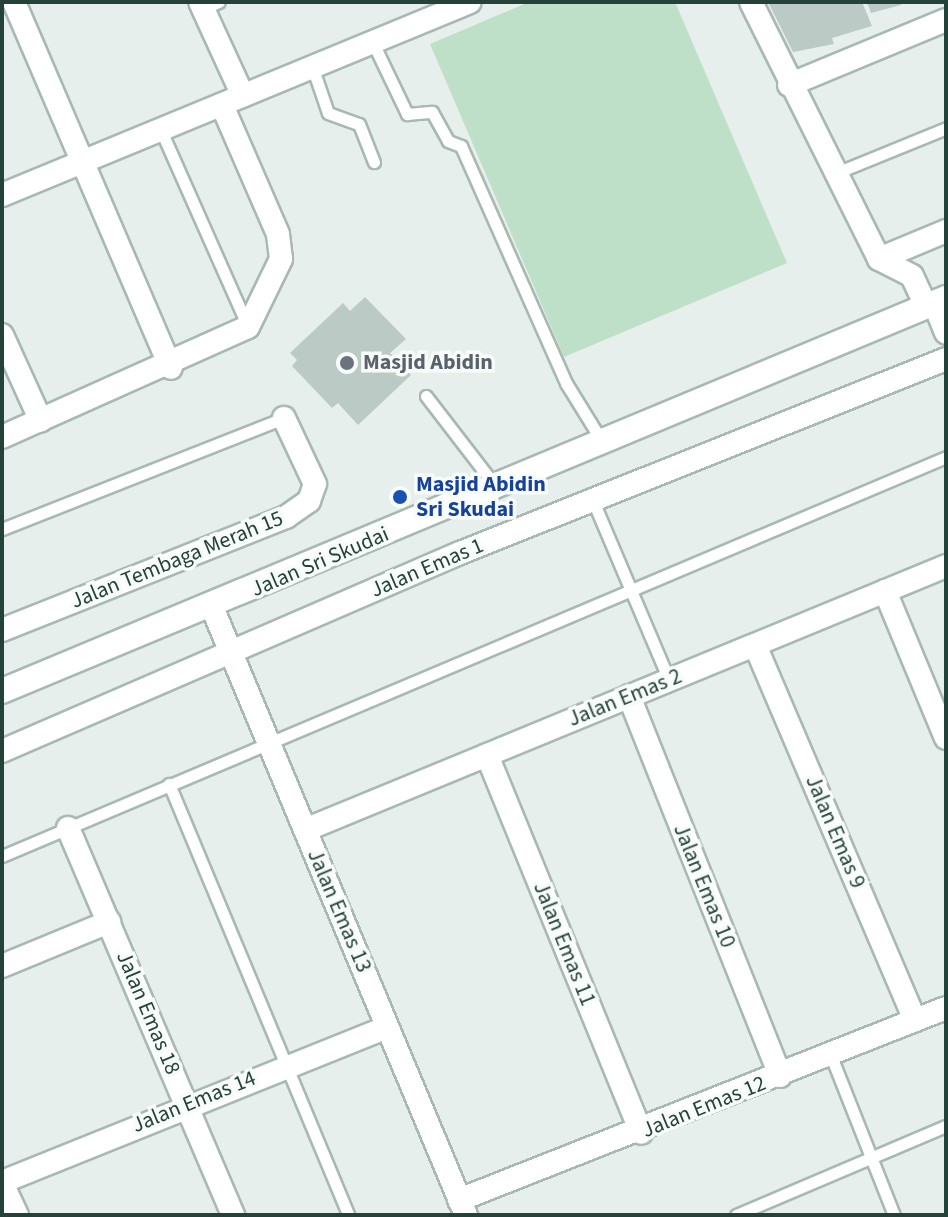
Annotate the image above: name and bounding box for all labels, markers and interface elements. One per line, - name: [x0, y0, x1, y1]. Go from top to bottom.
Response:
- place label: Masjid Abidin: [363, 350, 493, 376]
- marker: Masjid Abidin: [338, 354, 356, 372]
- place label: Masjid Abidin Sri Skudai: [416, 471, 546, 522]
- marker: Masjid Abidin Sri Skudai: [391, 488, 409, 506]
- street label: Jalan Tembaga Merah 15: [67, 505, 287, 615]
- street label: Jalan Sri Skudai: [247, 521, 393, 603]
- street label: Jalan Emas 1: [367, 532, 487, 604]
- street label: Jalan Emas 2: [564, 663, 686, 733]
- street label: Jalan Emas 9: [799, 772, 871, 892]
- street label: Jalan Emas 10: [667, 820, 741, 952]
- street label: Jalan Emas 13: [301, 845, 377, 977]
- street label: Jalan Emas 11: [527, 878, 601, 1010]
- street label: Jalan Emas 18: [110, 947, 186, 1079]
- street label: Jalan Emas 14: [128, 1065, 260, 1139]
- street label: Jalan Emas 12: [638, 1070, 770, 1144]

